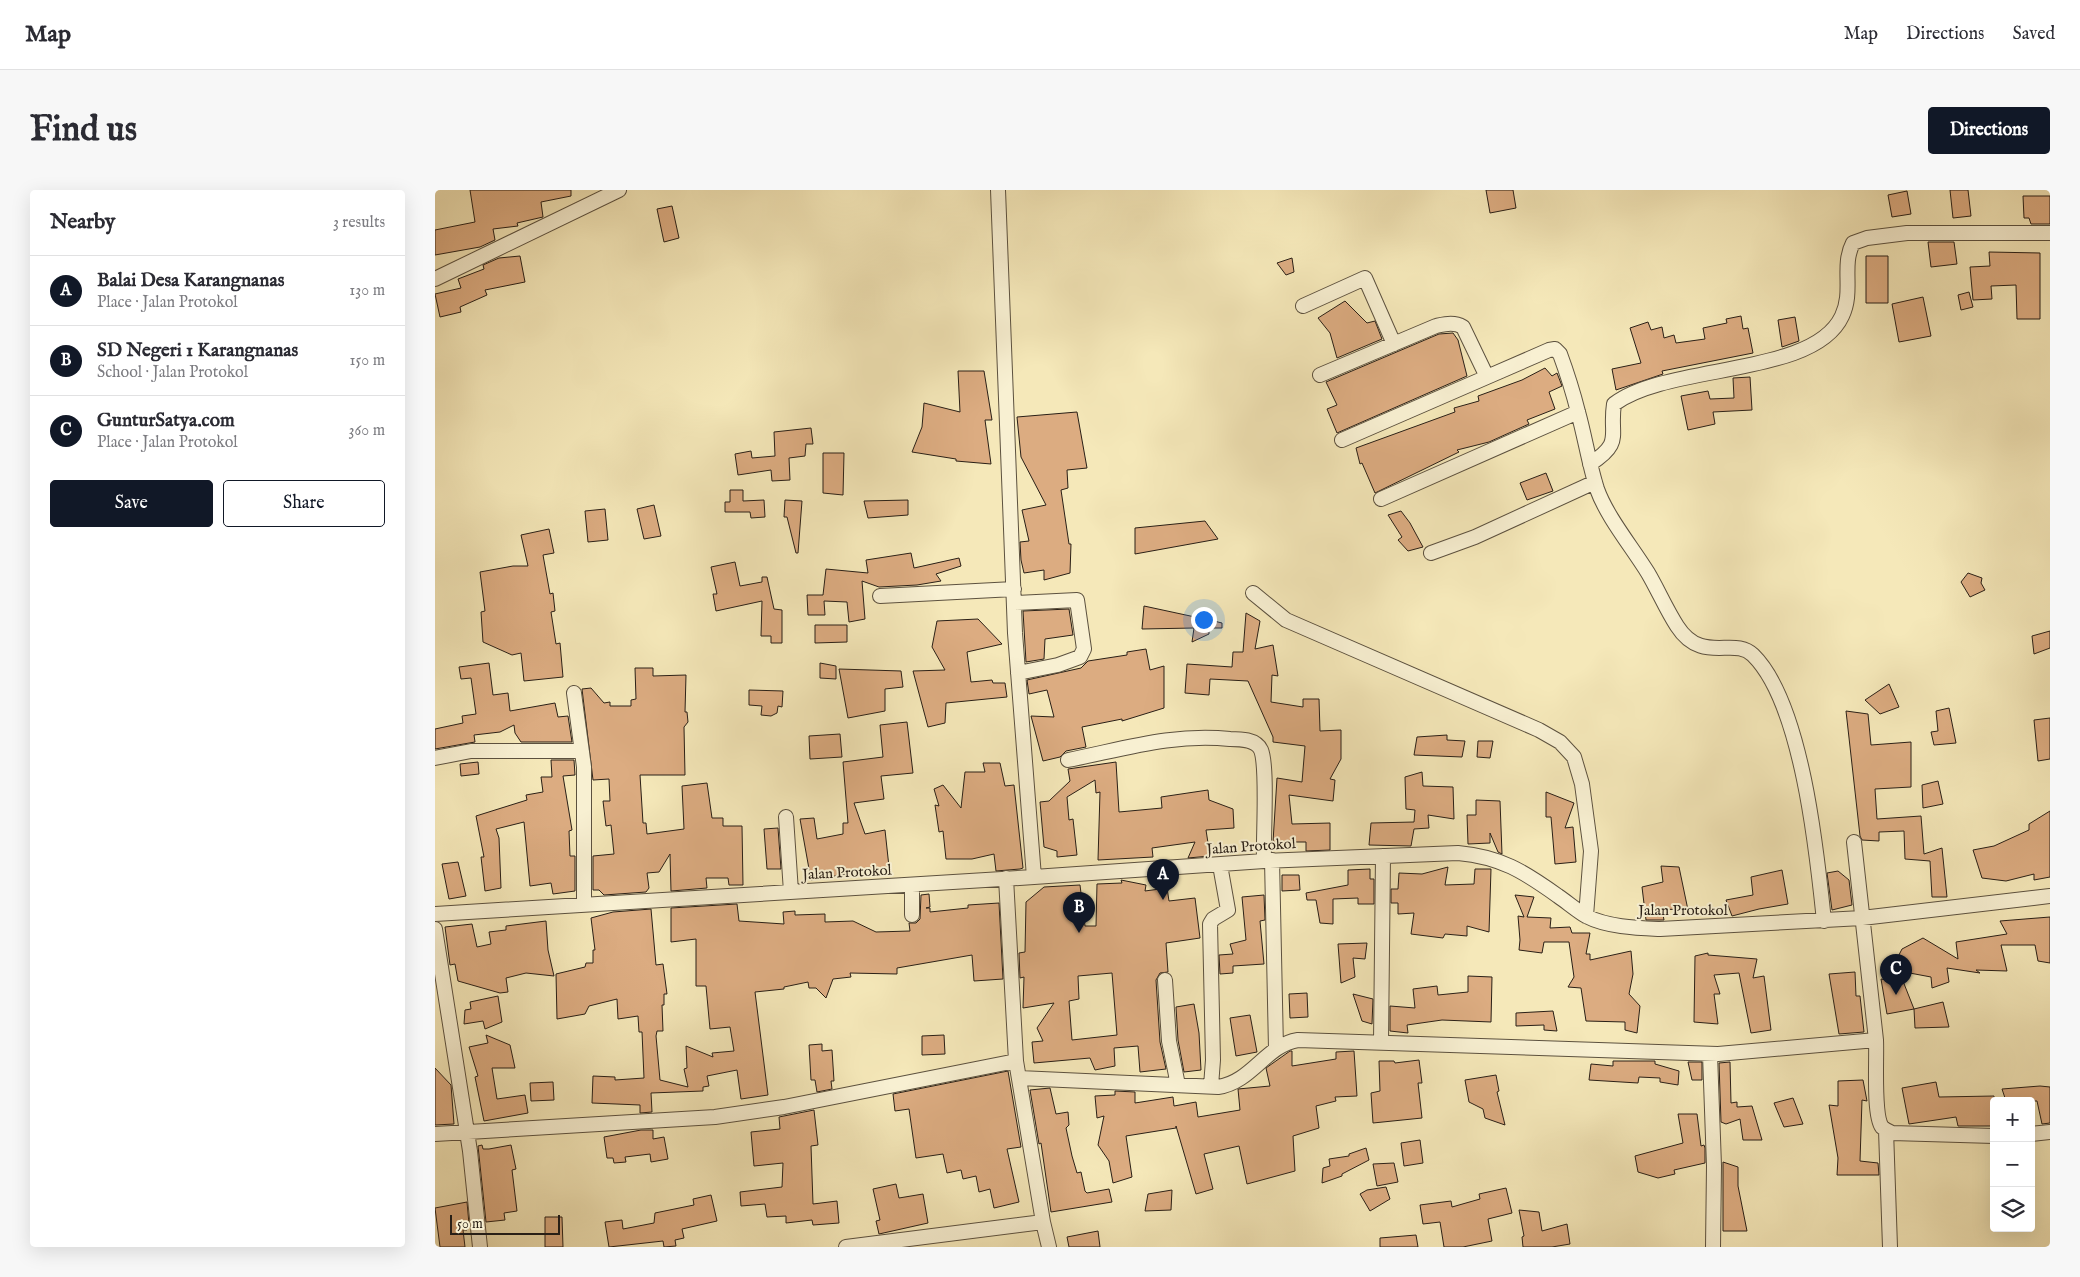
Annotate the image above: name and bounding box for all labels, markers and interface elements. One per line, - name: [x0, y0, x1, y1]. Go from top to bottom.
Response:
- text: Map: [25, 19, 71, 50]
- text: Map: [1844, 23, 1878, 46]
- text: Directions: [1906, 23, 1984, 46]
- text: Saved: [2012, 23, 2055, 46]
- button: Directions: [1928, 107, 2050, 154]
- text: Find us: [30, 108, 137, 153]
- text: Nearby: [50, 209, 115, 236]
- text: 3 results: [333, 213, 385, 233]
- text: Balai Desa Karangnanas: [97, 269, 284, 293]
- text: A: [61, 281, 71, 301]
- text: 130 m: [349, 281, 385, 301]
- text: Place · Jalan Protokol: [97, 293, 238, 313]
- text: SD Negeri 1 Karangnanas: [97, 339, 298, 363]
- text: B: [61, 351, 71, 371]
- text: 150 m: [350, 351, 385, 371]
- text: School · Jalan Protokol: [97, 363, 248, 383]
- text: GunturSatya.com: [97, 409, 235, 433]
- text: C: [60, 421, 72, 441]
- text: 360 m: [349, 421, 385, 441]
- text: Place · Jalan Protokol: [97, 433, 238, 453]
- button: Save: [50, 480, 213, 527]
- button: Share: [223, 480, 385, 527]
- your location: [1191, 607, 1217, 633]
- street label: Jalan Protokol: [1204, 834, 1297, 859]
- pin: A: [1147, 859, 1179, 900]
- street label: Jalan Protokol: [800, 861, 893, 884]
- pin: B: [1063, 892, 1095, 933]
- street label: Jalan Protokol: [1636, 901, 1729, 920]
- pin: C: [1880, 954, 1912, 995]
- map controls: [1990, 1097, 2035, 1232]
- button: +: [1990, 1097, 2035, 1142]
- button: −: [1990, 1142, 2035, 1187]
- button: layers: [1990, 1187, 2035, 1232]
- scale bar: [450, 1212, 560, 1235]
- text: 50 m: [457, 1215, 483, 1233]

